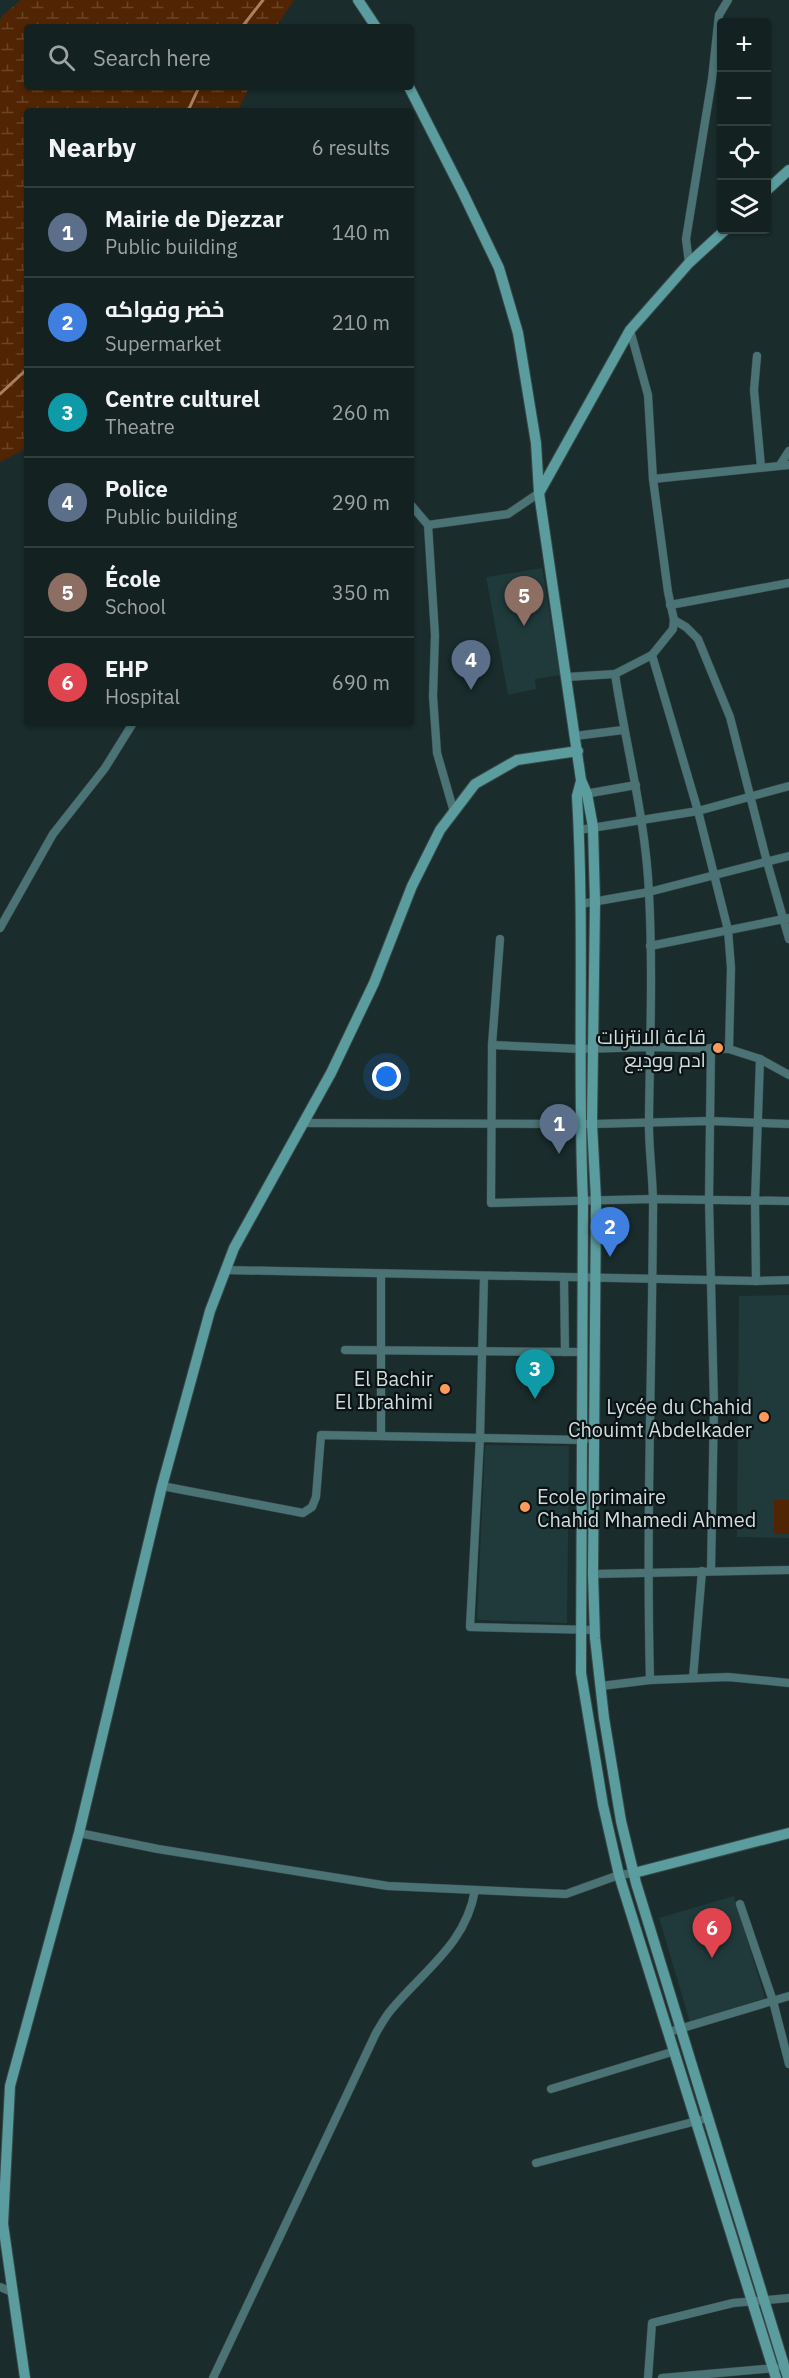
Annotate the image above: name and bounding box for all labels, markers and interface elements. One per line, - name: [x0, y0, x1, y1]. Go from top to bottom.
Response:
- map controls: [717, 18, 771, 234]
- button: +: [717, 18, 771, 72]
- search box: [24, 24, 414, 90]
- icon: search: [45, 41, 78, 74]
- text: Search here: [93, 43, 211, 72]
- button: −: [717, 72, 771, 126]
- button: locate: [717, 126, 771, 180]
- text: Nearby: [48, 130, 136, 164]
- text: 6 results: [312, 134, 390, 161]
- button: layers: [717, 180, 771, 234]
- text: Mairie de Djezzar: [105, 204, 284, 233]
- text: 1: [62, 219, 74, 246]
- text: 140 m: [332, 219, 390, 246]
- text: Public building: [105, 233, 237, 260]
- text: خضر وفواكه: [105, 294, 225, 323]
- text: 2: [62, 309, 74, 336]
- text: 210 m: [332, 309, 390, 336]
- text: Supermarket: [105, 330, 222, 357]
- text: Centre culturel: [105, 384, 260, 413]
- text: 3: [62, 399, 74, 426]
- text: 260 m: [332, 399, 390, 426]
- text: Theatre: [105, 413, 175, 440]
- text: Police: [105, 474, 168, 503]
- text: 4: [62, 489, 74, 516]
- text: 290 m: [332, 489, 390, 516]
- text: Public building: [105, 503, 237, 530]
- text: École: [105, 564, 161, 593]
- pin: 5: [504, 576, 544, 626]
- text: 5: [62, 579, 74, 606]
- text: 350 m: [332, 579, 390, 606]
- text: School: [105, 593, 166, 620]
- pin: 4: [452, 640, 490, 690]
- text: EHP: [105, 654, 149, 683]
- text: 6: [62, 669, 74, 696]
- text: 690 m: [332, 669, 390, 696]
- text: Hospital: [105, 683, 180, 710]
- place label: قاعة الانترنات ادم ووديع: [597, 1023, 706, 1074]
- marker: قاعة الانترنات ادم ووديع: [711, 1041, 725, 1055]
- your location: [372, 1062, 401, 1091]
- pin: 1: [540, 1104, 578, 1154]
- pin: 2: [590, 1208, 630, 1257]
- pin: 3: [516, 1350, 554, 1399]
- place label: El Bachir El Ibrahimi: [335, 1365, 433, 1415]
- marker: El Bachir El Ibrahimi: [438, 1382, 452, 1396]
- place label: Lycée du Chahid Chouimt Abdelkader: [568, 1393, 752, 1443]
- marker: Lycée du Chahid Chouimt Abdelkader: [757, 1410, 771, 1424]
- place label: Ecole primaire Chahid Mhamedi Ahmed: [537, 1483, 756, 1533]
- marker: Ecole primaire Chahid Mhamedi Ahmed: [518, 1500, 532, 1514]
- pin: 6: [692, 1908, 732, 1958]

